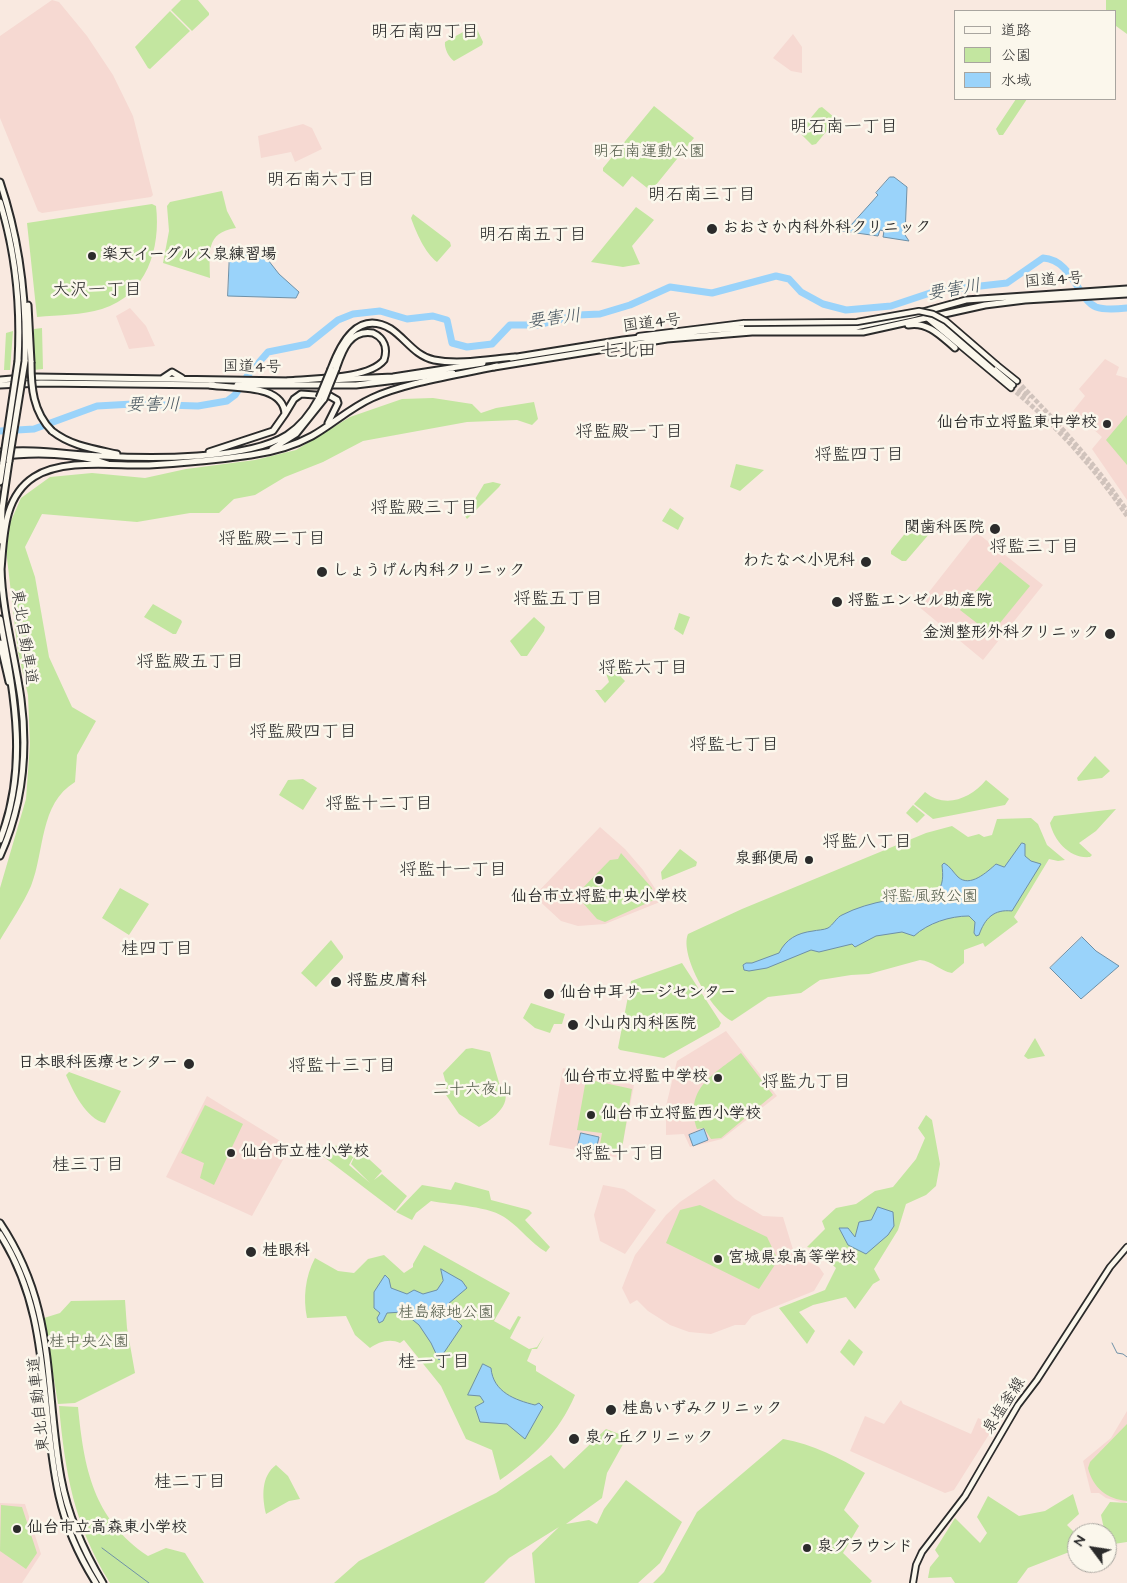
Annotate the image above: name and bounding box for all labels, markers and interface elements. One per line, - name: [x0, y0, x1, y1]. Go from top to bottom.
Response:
- legend: [954, 10, 1117, 100]
- text: 道路: [1001, 20, 1031, 41]
- district label: 明石南四丁目: [371, 22, 479, 44]
- text: 公園: [1001, 45, 1031, 66]
- text: 水域: [1001, 70, 1031, 91]
- district label: 明石南一丁目: [790, 117, 898, 139]
- park label: 明石南運動公園: [593, 143, 705, 163]
- district label: 明石南六丁目: [267, 170, 375, 192]
- district label: 明石南三丁目: [648, 185, 756, 207]
- place label: おおさか内科外科クリニック: [723, 219, 931, 239]
- marker: おおさか内科外科クリニック: [705, 222, 719, 236]
- district label: 明石南五丁目: [479, 225, 587, 247]
- place label: 楽天イーグルス泉練習場: [102, 246, 277, 266]
- marker: 楽天イーグルス泉練習場: [86, 250, 98, 262]
- street label: 国道4号: [1024, 269, 1084, 293]
- water label: 要害川: [926, 276, 982, 306]
- district label: 大沢一丁目: [52, 280, 142, 302]
- water label: 要害川: [526, 306, 582, 334]
- street label: 国道4号: [622, 311, 682, 337]
- district label: 七北田: [600, 341, 656, 363]
- street label: 国道4号: [222, 358, 282, 378]
- water label: 要害川: [126, 395, 180, 417]
- place label: 仙台市立将監東中学校: [937, 414, 1097, 434]
- marker: 仙台市立将監東中学校: [1101, 418, 1113, 430]
- district label: 将監殿一丁目: [575, 422, 683, 444]
- district label: 将監四丁目: [814, 445, 904, 467]
- district label: 将監殿三丁目: [370, 498, 478, 520]
- place label: 関歯科医院: [904, 519, 984, 539]
- marker: 関歯科医院: [988, 522, 1002, 536]
- district label: 将監殿二丁目: [218, 529, 326, 551]
- district label: 将監三丁目: [989, 537, 1079, 559]
- place label: わたなべ小児科: [743, 552, 855, 572]
- marker: わたなべ小児科: [859, 555, 873, 569]
- place label: しょうげん内科クリニック: [333, 562, 525, 582]
- marker: しょうげん内科クリニック: [315, 565, 329, 579]
- street label: 東北自動車道: [6, 588, 40, 686]
- district label: 将監五丁目: [513, 589, 603, 611]
- place label: 将監エンゼル助産院: [848, 592, 992, 612]
- marker: 将監エンゼル助産院: [830, 595, 844, 609]
- place label: 金渕整形外科クリニック: [923, 624, 1099, 644]
- marker: 金渕整形外科クリニック: [1103, 627, 1117, 641]
- district label: 将監殿五丁目: [136, 652, 244, 674]
- district label: 将監六丁目: [598, 658, 688, 680]
- district label: 将監殿四丁目: [249, 722, 357, 744]
- district label: 将監七丁目: [689, 735, 779, 757]
- district label: 将監十二丁目: [325, 794, 433, 816]
- district label: 将監八丁目: [822, 832, 912, 854]
- place label: 泉郵便局: [735, 850, 799, 870]
- marker: 泉郵便局: [803, 854, 815, 866]
- district label: 将監十一丁目: [399, 860, 507, 882]
- marker: 仙台市立将監中央小学校: [593, 874, 605, 886]
- place label: 仙台市立将監中央小学校: [511, 888, 687, 908]
- park label: 将監風致公園: [882, 888, 978, 908]
- district label: 桂四丁目: [121, 939, 193, 961]
- place label: 将監皮膚科: [347, 972, 427, 992]
- marker: 将監皮膚科: [329, 975, 343, 989]
- place label: 仙台中耳サージセンター: [560, 984, 736, 1004]
- marker: 仙台中耳サージセンター: [542, 987, 556, 1001]
- place label: 小山内内科医院: [584, 1015, 696, 1035]
- marker: 小山内内科医院: [566, 1018, 580, 1032]
- place label: 日本眼科医療センター: [18, 1054, 178, 1074]
- district label: 将監十三丁目: [288, 1056, 396, 1078]
- marker: 日本眼科医療センター: [182, 1057, 196, 1071]
- place label: 仙台市立将監中学校: [564, 1068, 708, 1088]
- marker: 仙台市立将監中学校: [712, 1072, 724, 1084]
- district label: 将監九丁目: [761, 1072, 851, 1094]
- park label: 二十六夜山: [433, 1081, 513, 1101]
- place label: 仙台市立将監西小学校: [601, 1105, 761, 1125]
- marker: 仙台市立将監西小学校: [585, 1109, 597, 1121]
- place label: 仙台市立桂小学校: [241, 1143, 369, 1163]
- district label: 将監十丁目: [575, 1144, 665, 1166]
- marker: 仙台市立桂小学校: [225, 1147, 237, 1159]
- district label: 桂三丁目: [52, 1155, 124, 1177]
- place label: 桂眼科: [262, 1242, 310, 1262]
- marker: 桂眼科: [244, 1245, 258, 1259]
- place label: 宮城県泉高等学校: [728, 1249, 856, 1269]
- marker: 宮城県泉高等学校: [712, 1253, 724, 1265]
- park label: 桂島緑地公園: [398, 1304, 494, 1324]
- park label: 桂中央公園: [49, 1333, 129, 1353]
- district label: 桂一丁目: [398, 1352, 470, 1374]
- street label: 東北自動車道: [25, 1355, 55, 1453]
- street label: 泉塩釜線: [980, 1374, 1030, 1438]
- place label: 桂島いずみクリニック: [622, 1400, 782, 1420]
- marker: 桂島いずみクリニック: [604, 1403, 618, 1417]
- place label: 泉ヶ丘クリニック: [585, 1429, 713, 1449]
- marker: 泉ヶ丘クリニック: [567, 1432, 581, 1446]
- district label: 桂二丁目: [154, 1472, 226, 1494]
- place label: 仙台市立高森東小学校: [27, 1519, 187, 1539]
- marker: 仙台市立高森東小学校: [11, 1523, 23, 1535]
- north arrow: [1067, 1523, 1117, 1573]
- text: N: [1069, 1532, 1091, 1550]
- place label: 泉グラウンド: [817, 1538, 913, 1558]
- marker: 泉グラウンド: [801, 1542, 813, 1554]

